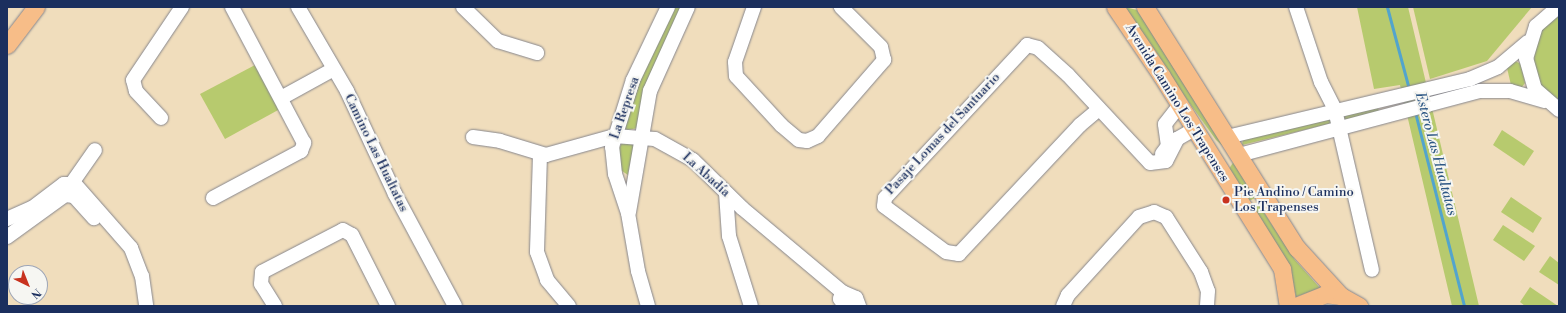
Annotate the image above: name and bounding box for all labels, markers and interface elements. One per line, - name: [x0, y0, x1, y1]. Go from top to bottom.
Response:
- street label: Avenida Camino Los Trapenses: [1122, 21, 1232, 185]
- street label: Pasaje Lomas del Santuario: [882, 70, 1004, 198]
- street label: La Represa: [607, 75, 643, 141]
- water label: Estero Las Hualtatas: [1411, 91, 1461, 217]
- street label: Camino Las Hualtatas: [341, 92, 411, 214]
- street label: La Abadía: [679, 150, 733, 200]
- place label: Pie Andino / Camino Los Trapenses: [1234, 185, 1354, 216]
- marker: Pie Andino / Camino Los Trapenses: [1221, 195, 1231, 205]
- north arrow: [8, 265, 48, 305]
- text: N: [28, 285, 43, 301]

